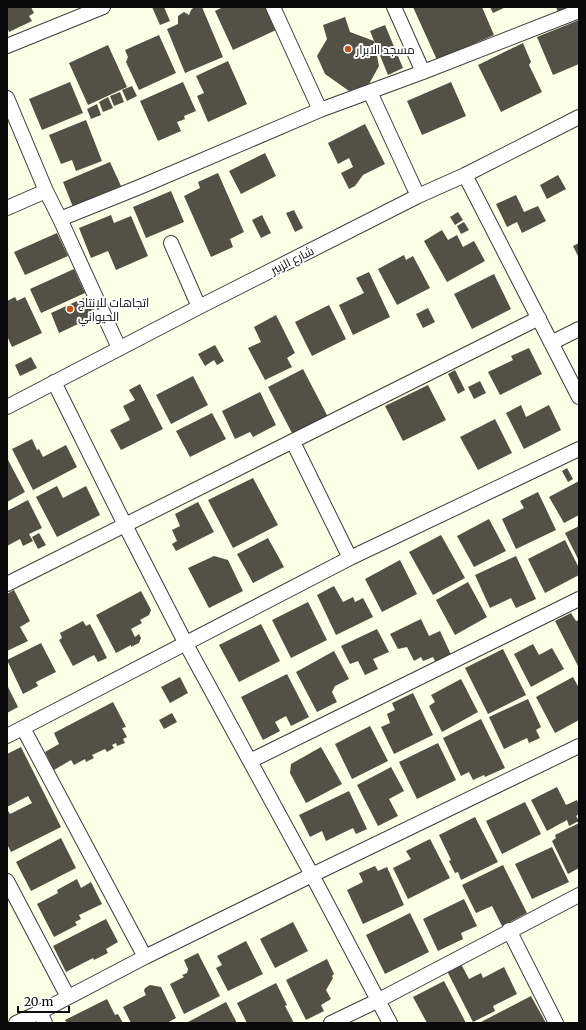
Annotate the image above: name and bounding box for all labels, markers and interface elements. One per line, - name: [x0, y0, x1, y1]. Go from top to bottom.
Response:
- place label: مسجد الابرار: [355, 42, 415, 57]
- marker: مسجد الابرار: [343, 44, 353, 54]
- street label: شارع الزبير: [267, 243, 317, 279]
- place label: اتجاهات للإنتاج الحيواني: [78, 295, 149, 327]
- marker: اتجاهات للإنتاج الحيواني: [65, 304, 75, 314]
- scale bar: [18, 988, 69, 1014]
- text: 20 m: [24, 994, 53, 1009]

